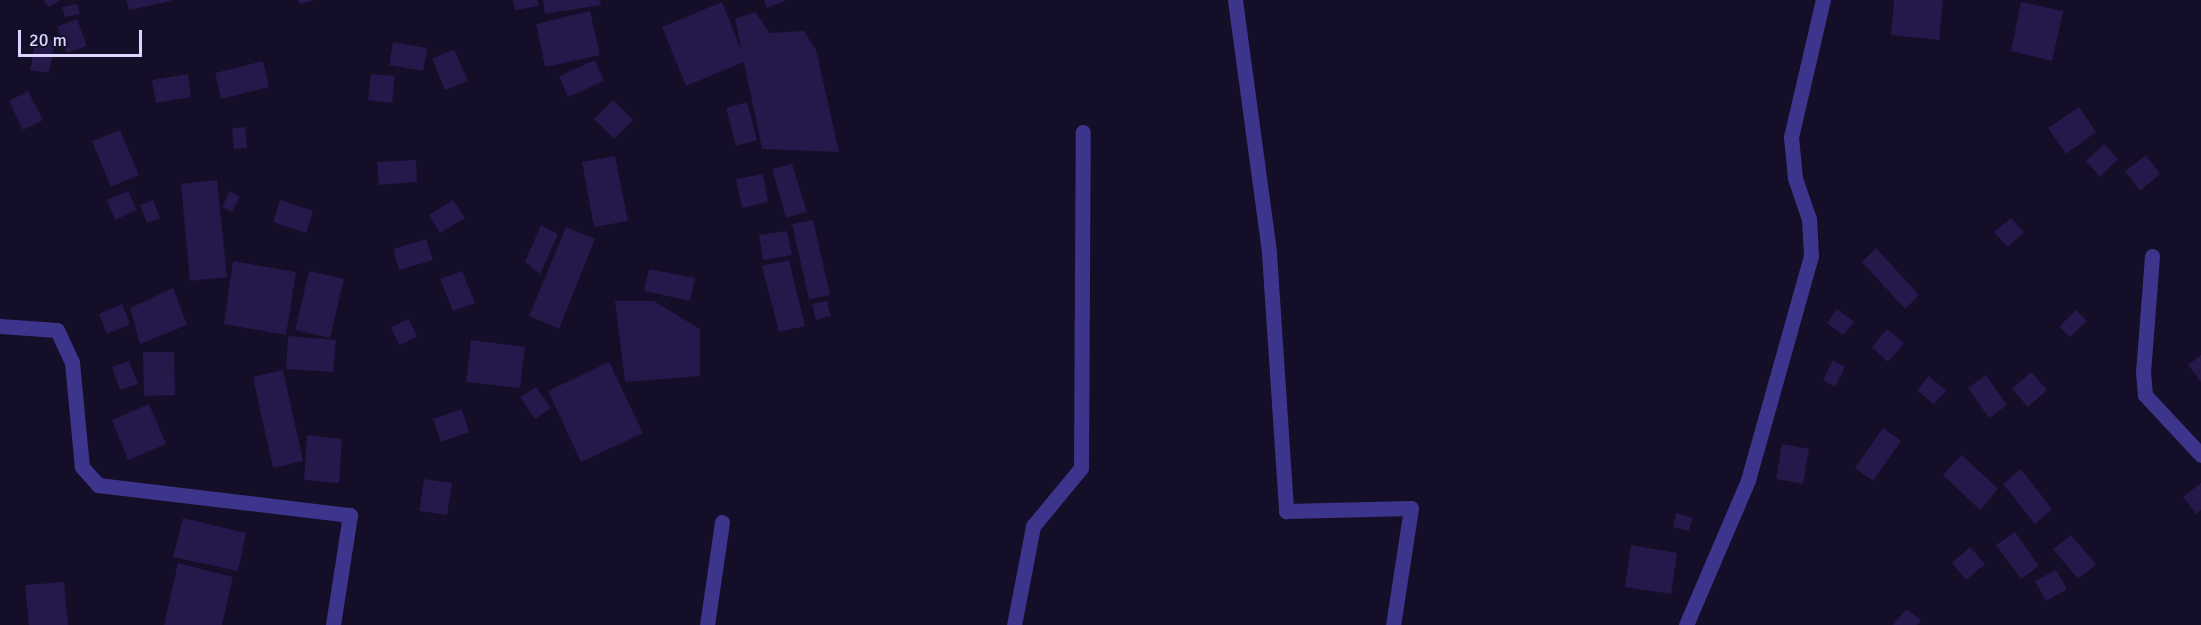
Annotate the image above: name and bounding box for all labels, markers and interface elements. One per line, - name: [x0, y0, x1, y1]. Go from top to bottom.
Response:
- scale bar: [21, 18, 146, 56]
- text: 20 m: [29, 29, 67, 51]

